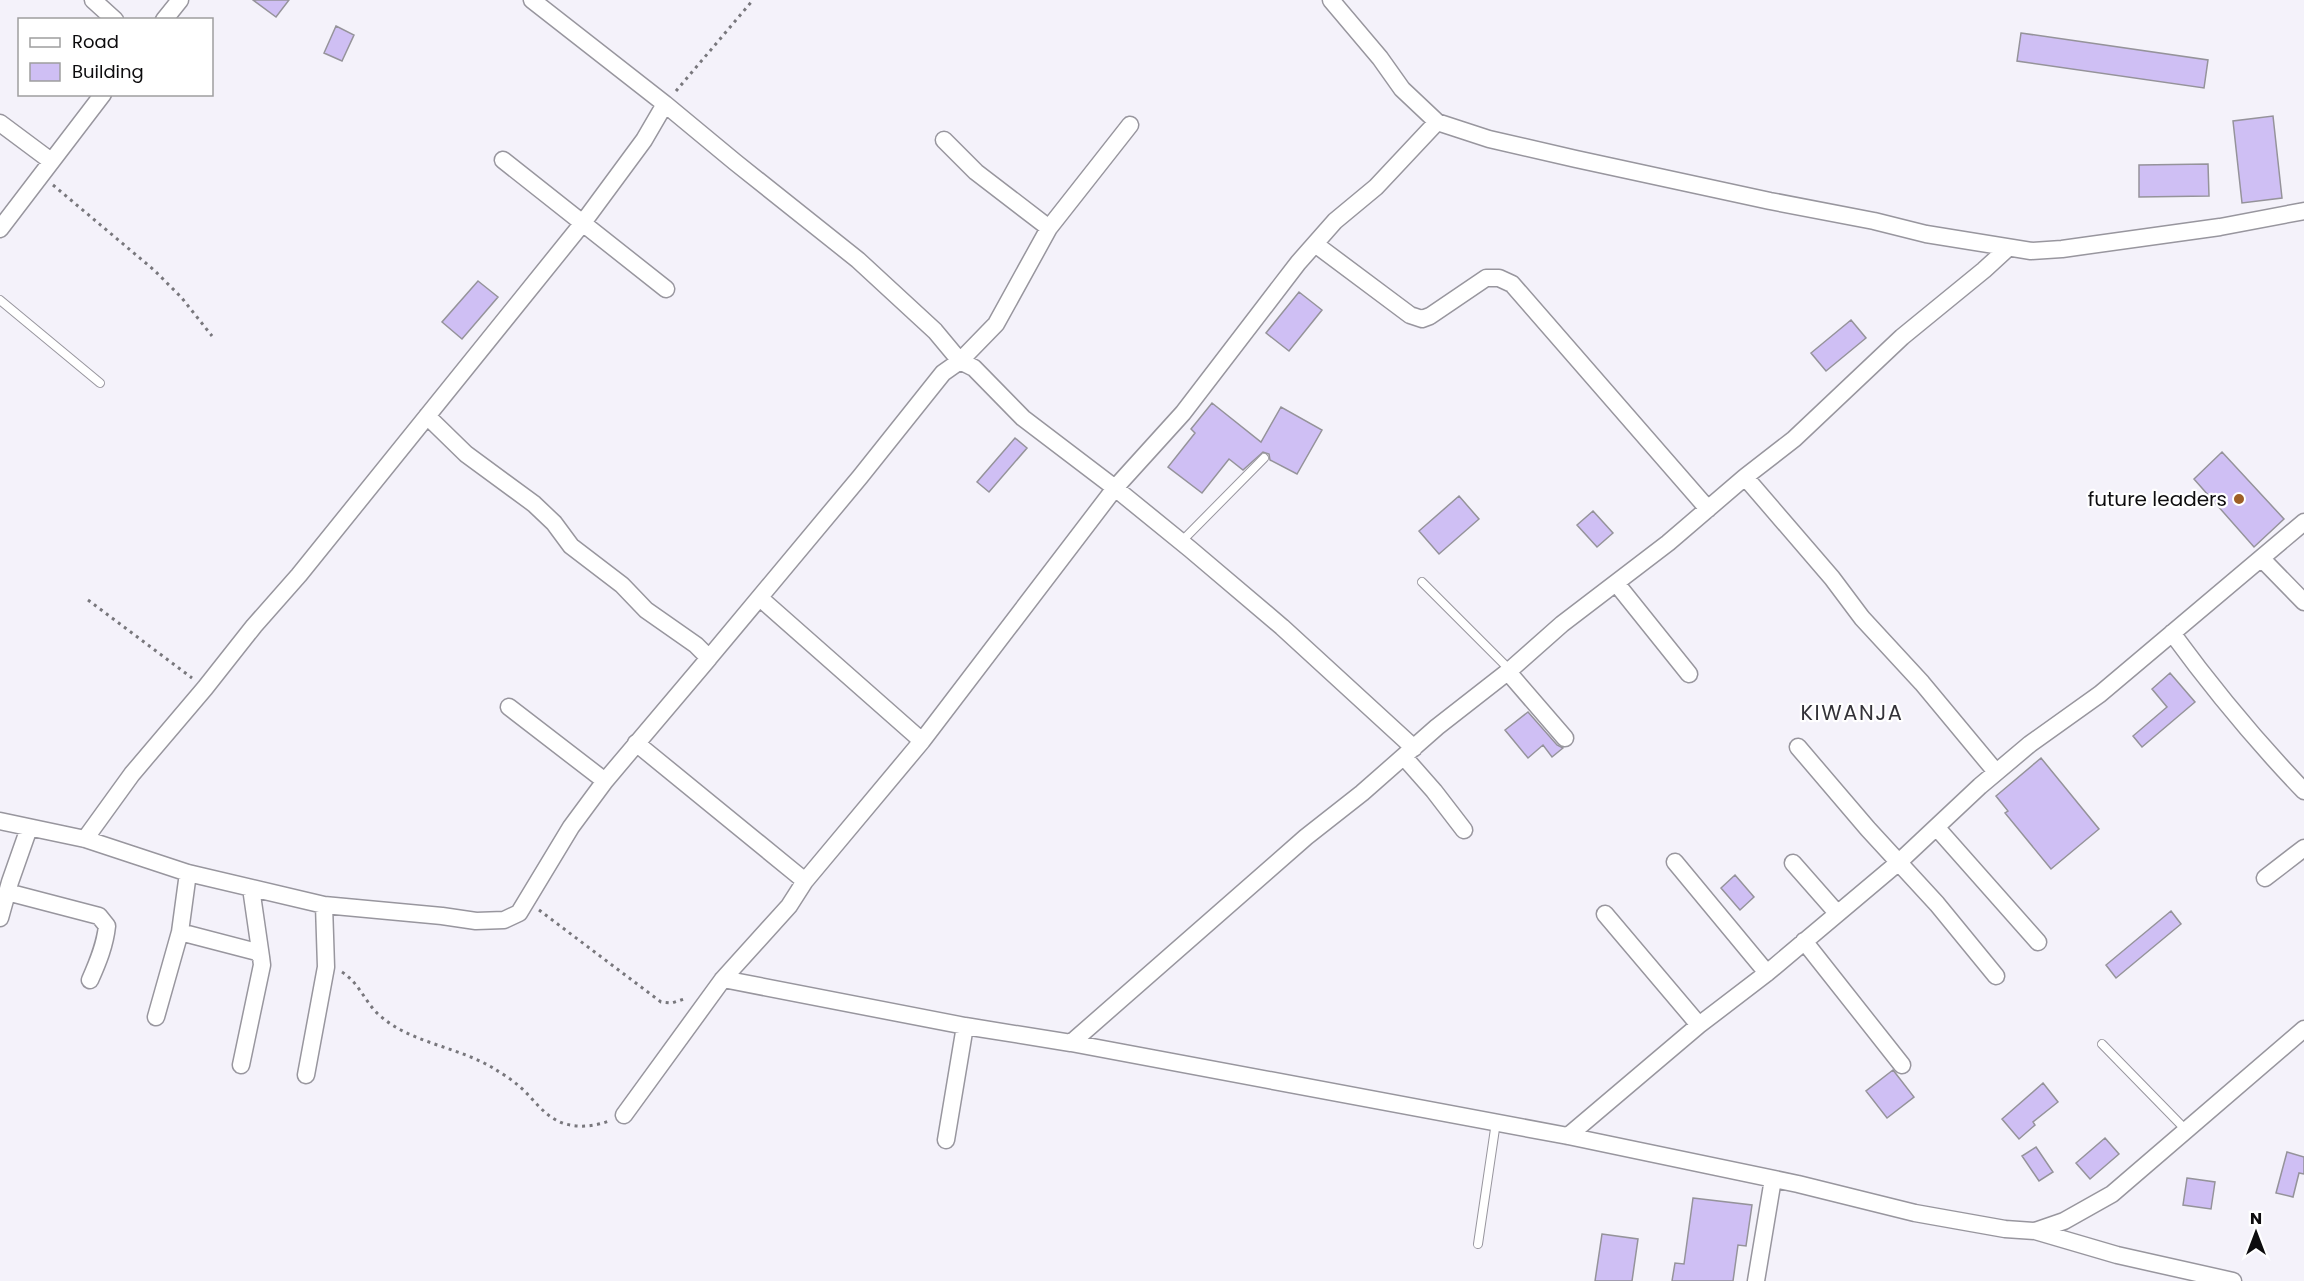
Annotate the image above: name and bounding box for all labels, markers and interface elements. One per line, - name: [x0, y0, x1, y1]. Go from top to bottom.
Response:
- legend: [18, 18, 213, 96]
- text: Road: [72, 29, 119, 54]
- text: Building: [72, 59, 144, 84]
- place label: future leaders: [2088, 485, 2227, 513]
- marker: future leaders: [2232, 492, 2246, 506]
- district label: KIWANJA: [1801, 698, 1903, 727]
- north arrow: [2226, 1203, 2286, 1263]
- text: N: [2250, 1207, 2262, 1230]

